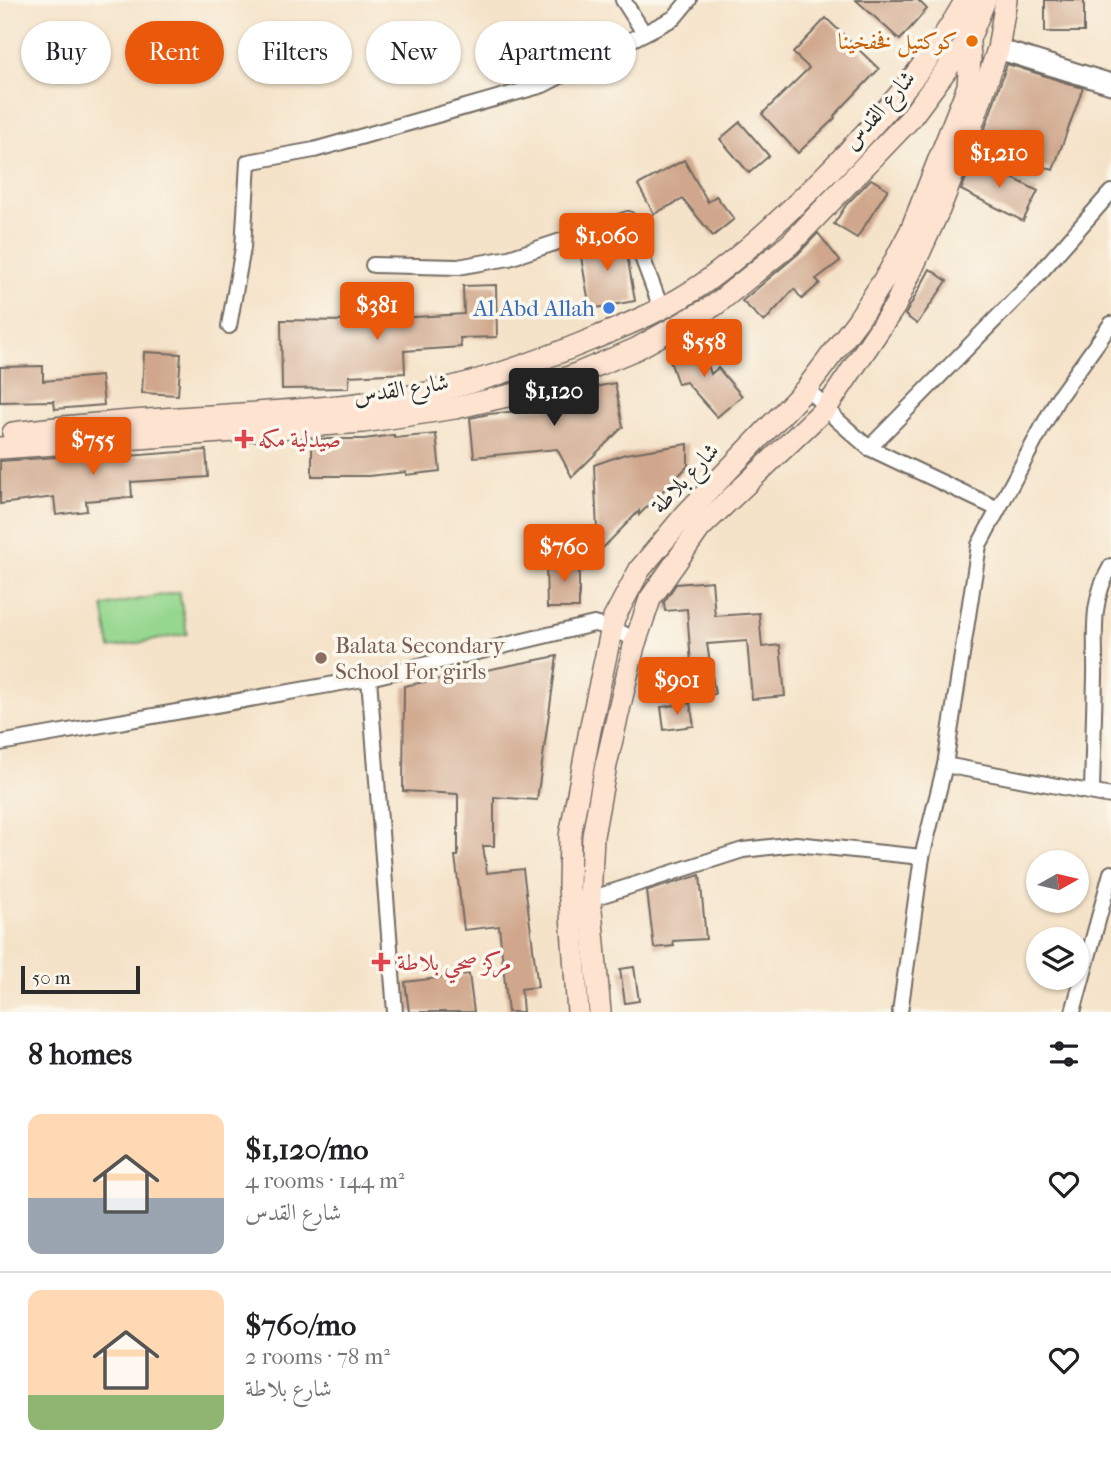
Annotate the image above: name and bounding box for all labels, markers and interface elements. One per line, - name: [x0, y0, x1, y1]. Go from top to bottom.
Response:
- chip: Buy: [21, 21, 111, 84]
- chip: Rent: [125, 21, 224, 84]
- chip: Filters: [238, 21, 352, 84]
- chip: New: [366, 21, 461, 84]
- chip: Apartment: [475, 21, 636, 84]
- place label: كوكتيل فخفخينا: [838, 28, 958, 58]
- marker: كوكتيل فخفخينا: [964, 33, 980, 49]
- street label: شارع القدس: [837, 65, 925, 159]
- pin: $1,210: [942, 130, 1056, 190]
- text: $1,210: [970, 139, 1028, 166]
- pin: $1,060: [550, 214, 664, 273]
- text: $1,060: [575, 222, 639, 249]
- pin: $381: [336, 282, 418, 342]
- text: $381: [356, 291, 398, 318]
- place label: Al Abd Allah: [472, 295, 595, 322]
- marker: Al Abd Allah: [601, 300, 617, 316]
- pin: $558: [663, 320, 745, 379]
- text: $558: [682, 328, 726, 355]
- street label: شارع القدس: [351, 368, 452, 416]
- pin: $1,120: [497, 368, 611, 428]
- text: $1,120: [525, 377, 583, 404]
- pin: $755: [52, 418, 134, 477]
- text: $755: [71, 426, 115, 453]
- place label: صيدلية مكه: [258, 426, 341, 453]
- marker: صيدلية مكه: [236, 431, 252, 447]
- street label: شارع بلاطة: [645, 437, 729, 523]
- pin: $760: [523, 524, 605, 584]
- text: $760: [540, 533, 588, 560]
- place label: Balata Secondary School For girls: [335, 632, 505, 685]
- marker: Balata Secondary School For girls: [313, 650, 329, 666]
- pin: $901: [636, 658, 718, 717]
- text: $901: [654, 666, 700, 693]
- north arrow: [1026, 850, 1088, 914]
- map controls: [1026, 850, 1089, 990]
- button: layers: [1026, 927, 1089, 990]
- place label: مركز صحي بلاطة: [397, 949, 511, 984]
- marker: مركز صحي بلاطة: [371, 952, 391, 972]
- scale bar: [21, 963, 140, 995]
- text: 50 m: [32, 967, 71, 989]
- icon: filters: [1045, 1035, 1083, 1073]
- text: 8 homes: [28, 1037, 132, 1072]
- text: $1,120/mo: [245, 1132, 368, 1167]
- icon: home: [84, 1142, 168, 1226]
- icon: heart: [1045, 1165, 1083, 1203]
- text: 4 rooms · 144 m²: [245, 1167, 405, 1194]
- text: شارع القدس: [245, 1199, 341, 1226]
- text: $760/mo: [245, 1308, 356, 1343]
- icon: home: [84, 1318, 168, 1402]
- icon: heart: [1045, 1341, 1083, 1379]
- text: 2 rooms · 78 m²: [245, 1343, 390, 1370]
- text: شارع بلاطة: [245, 1375, 332, 1402]

